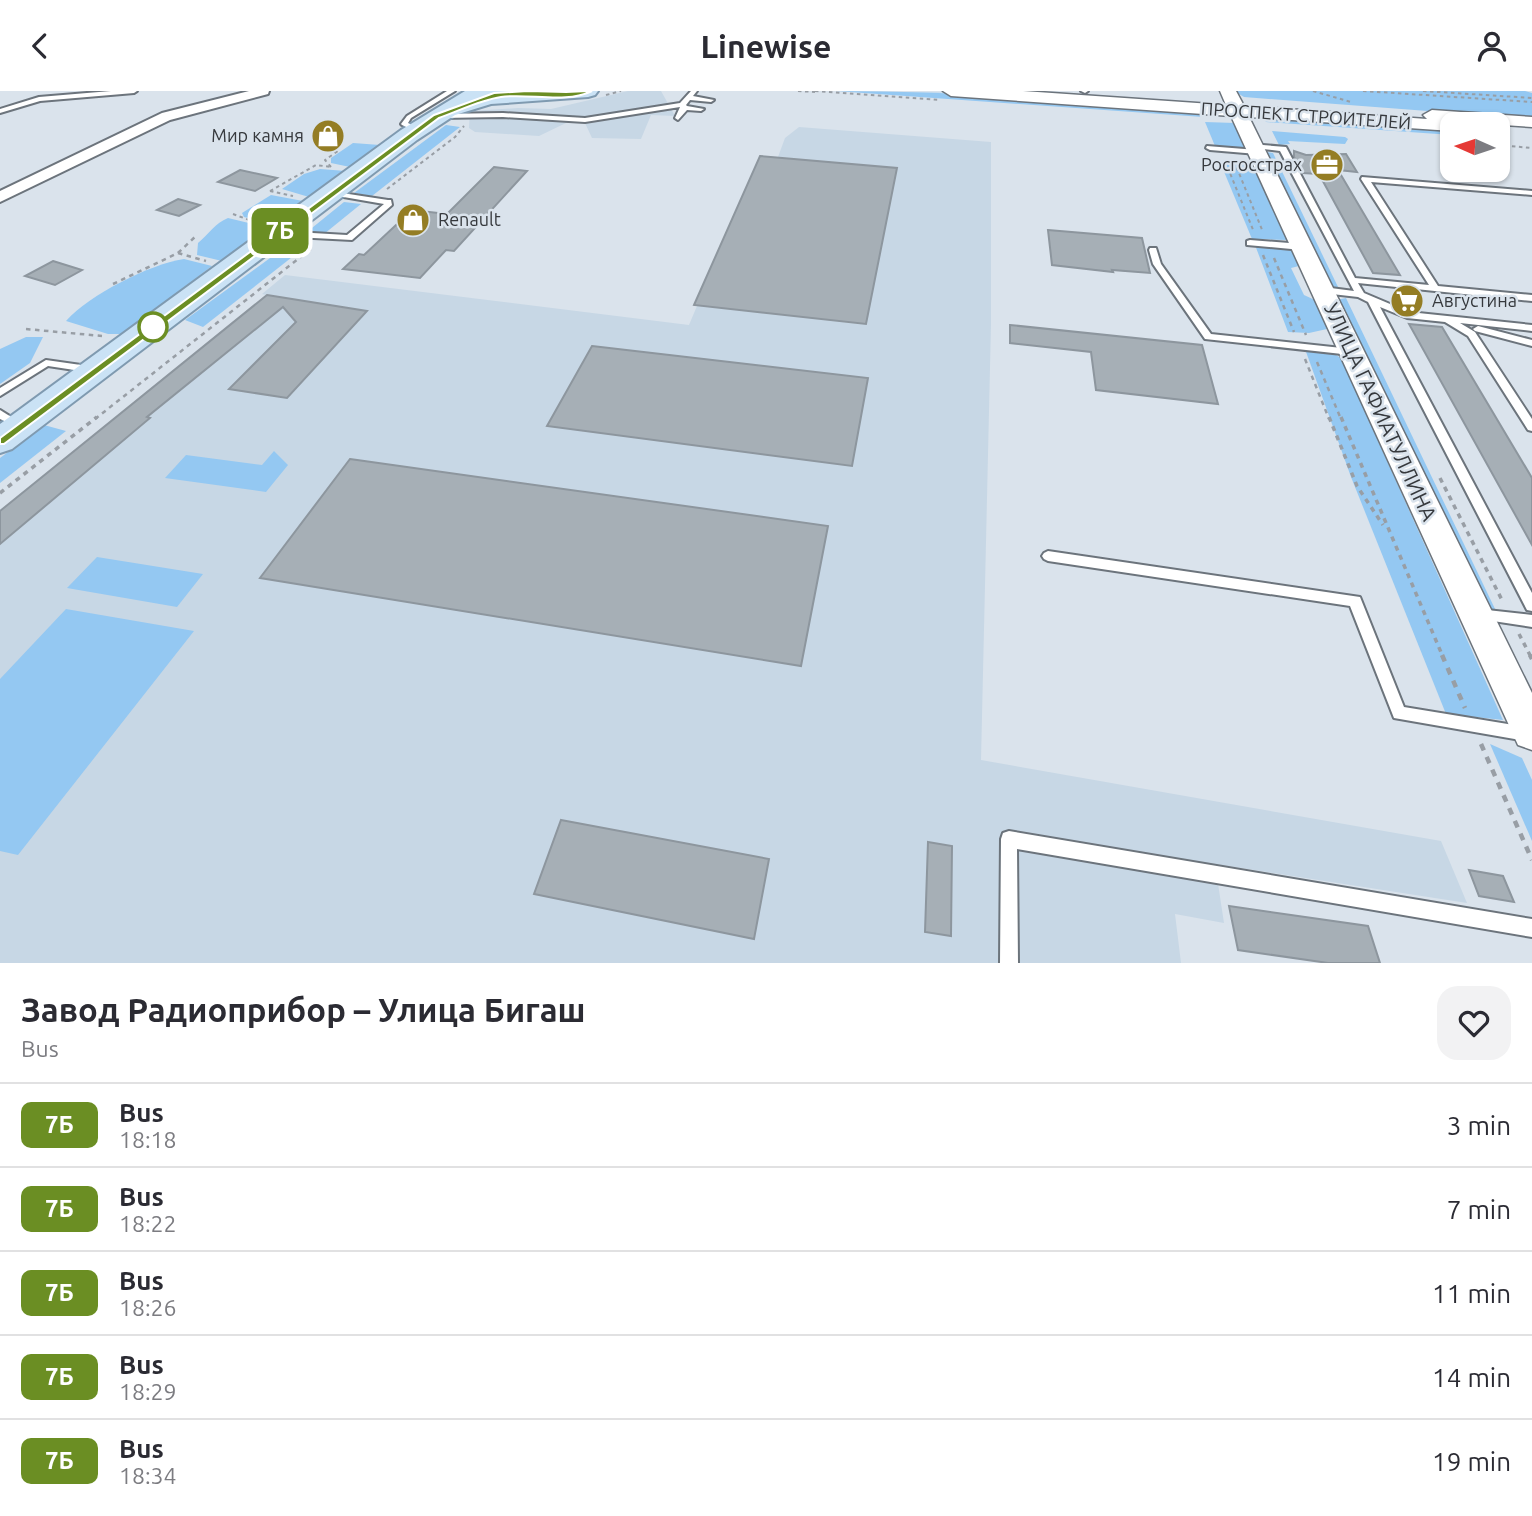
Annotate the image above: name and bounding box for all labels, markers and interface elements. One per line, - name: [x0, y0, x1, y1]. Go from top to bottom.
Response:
- icon: back: [21, 27, 59, 65]
- icon: person: [1473, 27, 1511, 65]
- text: Linewise: [700, 28, 832, 64]
- street label: ПРОСПЕКТ СТРОИТЕЛЕЙ: [1200, 98, 1412, 132]
- north arrow: [1440, 112, 1510, 182]
- map controls: [1440, 112, 1510, 182]
- shop icon: Мир камня: [309, 117, 347, 155]
- place label: Мир камня: [211, 125, 304, 145]
- office icon: Росгосстрах: [1308, 146, 1346, 184]
- place label: Росгосстрах: [1201, 154, 1302, 174]
- shop icon: Renault: [394, 201, 432, 239]
- line badge: 7Б: [248, 208, 312, 254]
- place label: Renault: [438, 209, 501, 229]
- text: 7Б: [266, 217, 294, 244]
- supermarket icon: Августина: [1388, 282, 1426, 320]
- place label: Августина: [1432, 290, 1517, 310]
- street label: УЛИЦА ГАФИАТУЛЛИНА: [1320, 299, 1442, 525]
- unlabelled marker: [138, 312, 168, 342]
- button: heart: [1437, 986, 1511, 1060]
- text: Завод Радиоприбор – Улица Бигаш: [21, 991, 586, 1028]
- text: Bus: [21, 1036, 59, 1061]
- text: Bus: [119, 1098, 164, 1127]
- text: 7Б: [45, 1111, 74, 1138]
- text: 3 min: [1447, 1111, 1511, 1140]
- text: 18:18: [119, 1127, 177, 1152]
- text: Bus: [119, 1182, 164, 1211]
- text: 7Б: [45, 1195, 74, 1222]
- text: 7 min: [1447, 1195, 1511, 1224]
- text: 18:22: [119, 1211, 177, 1236]
- text: Bus: [119, 1266, 164, 1295]
- text: 7Б: [45, 1279, 74, 1306]
- text: 11 min: [1432, 1279, 1511, 1308]
- text: 18:26: [119, 1295, 177, 1320]
- text: Bus: [119, 1350, 164, 1379]
- text: 7Б: [45, 1363, 74, 1390]
- text: 14 min: [1432, 1363, 1511, 1392]
- text: 18:29: [119, 1379, 177, 1404]
- text: Bus: [119, 1434, 164, 1463]
- text: 7Б: [45, 1447, 74, 1474]
- text: 19 min: [1432, 1447, 1511, 1476]
- text: 18:34: [119, 1463, 177, 1488]

